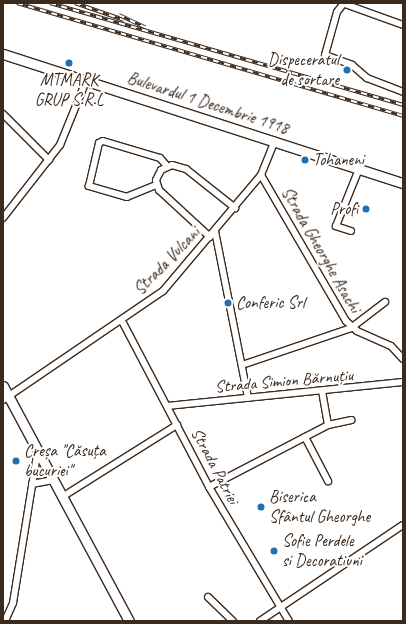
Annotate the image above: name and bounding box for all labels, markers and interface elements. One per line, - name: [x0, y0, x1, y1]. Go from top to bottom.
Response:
- place label: Dispeceratul de sortare: [268, 50, 339, 90]
- marker: MTMARK GRUP S.R.L: [64, 58, 74, 68]
- marker: Dispeceratul de sortare: [342, 65, 352, 75]
- street label: Bulevardul 1 Decembrie 1918: [125, 67, 291, 139]
- place label: MTMARK GRUP S.R.L: [35, 70, 103, 110]
- place label: Tohaneni: [313, 150, 364, 170]
- marker: Tohaneni: [300, 155, 310, 165]
- street label: Strada Gheorghe Asachi: [277, 184, 365, 316]
- place label: Profi: [330, 199, 358, 219]
- marker: Profi: [361, 204, 371, 214]
- street label: Strada Vulcani: [130, 223, 204, 299]
- place label: Conferic Srl: [236, 293, 305, 313]
- marker: Conferic Srl: [223, 298, 233, 308]
- street label: Strada Simion Bărnuțiu: [214, 365, 354, 397]
- street label: Strada Patriei: [186, 424, 244, 508]
- place label: Creșa "Căsuța bucuriei": [24, 441, 106, 481]
- marker: Creșa "Căsuța bucuriei": [11, 456, 21, 466]
- place label: Biserica Sfântul Gheorghe: [269, 487, 370, 527]
- marker: Biserica Sfântul Gheorghe: [256, 502, 266, 512]
- place label: Sofie Perdele si Decoratiuni: [282, 531, 362, 571]
- marker: Sofie Perdele si Decoratiuni: [269, 546, 279, 556]

